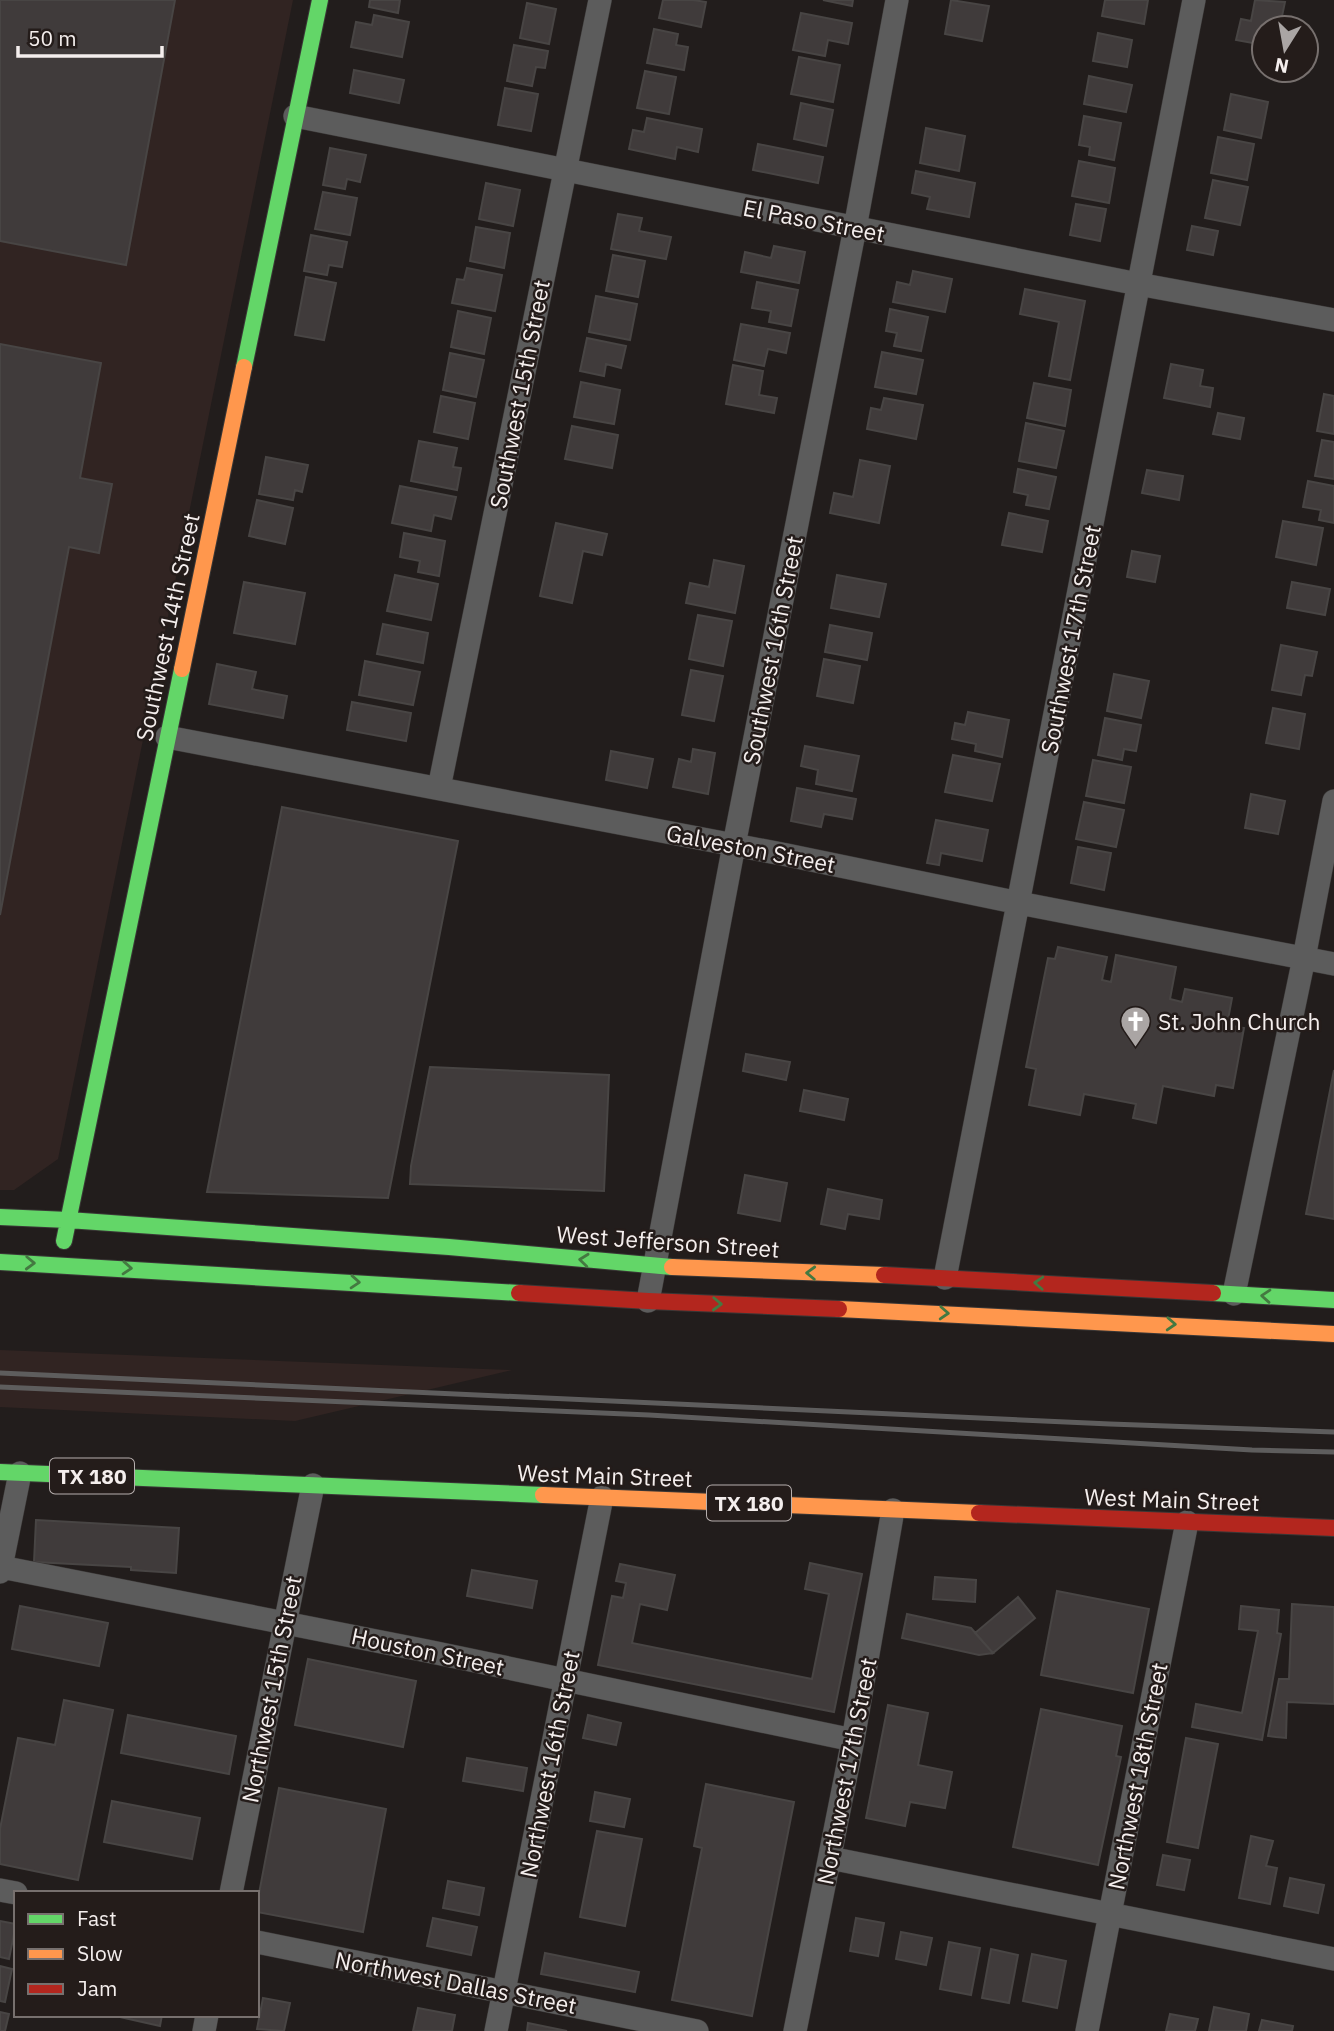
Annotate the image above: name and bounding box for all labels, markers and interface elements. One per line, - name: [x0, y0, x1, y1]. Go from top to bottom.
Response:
- scale bar: [18, 14, 161, 58]
- north arrow: [1250, 14, 1320, 84]
- text: 50 m: [28, 24, 77, 52]
- text: N: [1273, 53, 1291, 79]
- street label: El Paso Street: [741, 192, 887, 248]
- street label: Southwest 15th Street: [482, 277, 556, 511]
- street label: Southwest 14th Street: [128, 510, 206, 744]
- street label: Southwest 17th Street: [1033, 522, 1107, 756]
- street label: Southwest 16th Street: [735, 533, 809, 767]
- street label: Galveston Street: [664, 817, 838, 879]
- church icon: St. John Church: [1118, 1004, 1152, 1048]
- place label: St. John Church: [1158, 1006, 1321, 1036]
- street label: West Jefferson Street: [556, 1218, 780, 1264]
- one-way arrow: [579, 1252, 590, 1267]
- one-way arrow: [24, 1255, 35, 1270]
- one-way arrow: [122, 1260, 133, 1275]
- one-way arrow: [806, 1265, 817, 1280]
- one-way arrow: [349, 1274, 360, 1289]
- one-way arrow: [1033, 1276, 1044, 1291]
- one-way arrow: [1260, 1289, 1271, 1304]
- one-way arrow: [711, 1296, 722, 1311]
- one-way arrow: [939, 1305, 950, 1320]
- one-way arrow: [1166, 1317, 1177, 1332]
- street label: West Main Street: [517, 1457, 693, 1493]
- road number: TX 180: [50, 1458, 134, 1494]
- street label: West Main Street: [1084, 1481, 1260, 1517]
- road number: TX 180: [707, 1486, 791, 1520]
- street label: Northwest 15th Street: [234, 1573, 308, 1805]
- street label: Houston Street: [349, 1620, 507, 1682]
- street label: Northwest 16th Street: [512, 1648, 586, 1880]
- street label: Northwest 17th Street: [809, 1655, 883, 1887]
- street label: Northwest 18th Street: [1100, 1660, 1174, 1892]
- legend: [14, 1891, 259, 2017]
- text: Fast: [77, 1904, 117, 1932]
- text: Slow: [77, 1939, 123, 1967]
- street label: Northwest Dallas Street: [333, 1944, 579, 2020]
- text: Jam: [77, 1974, 117, 2002]

